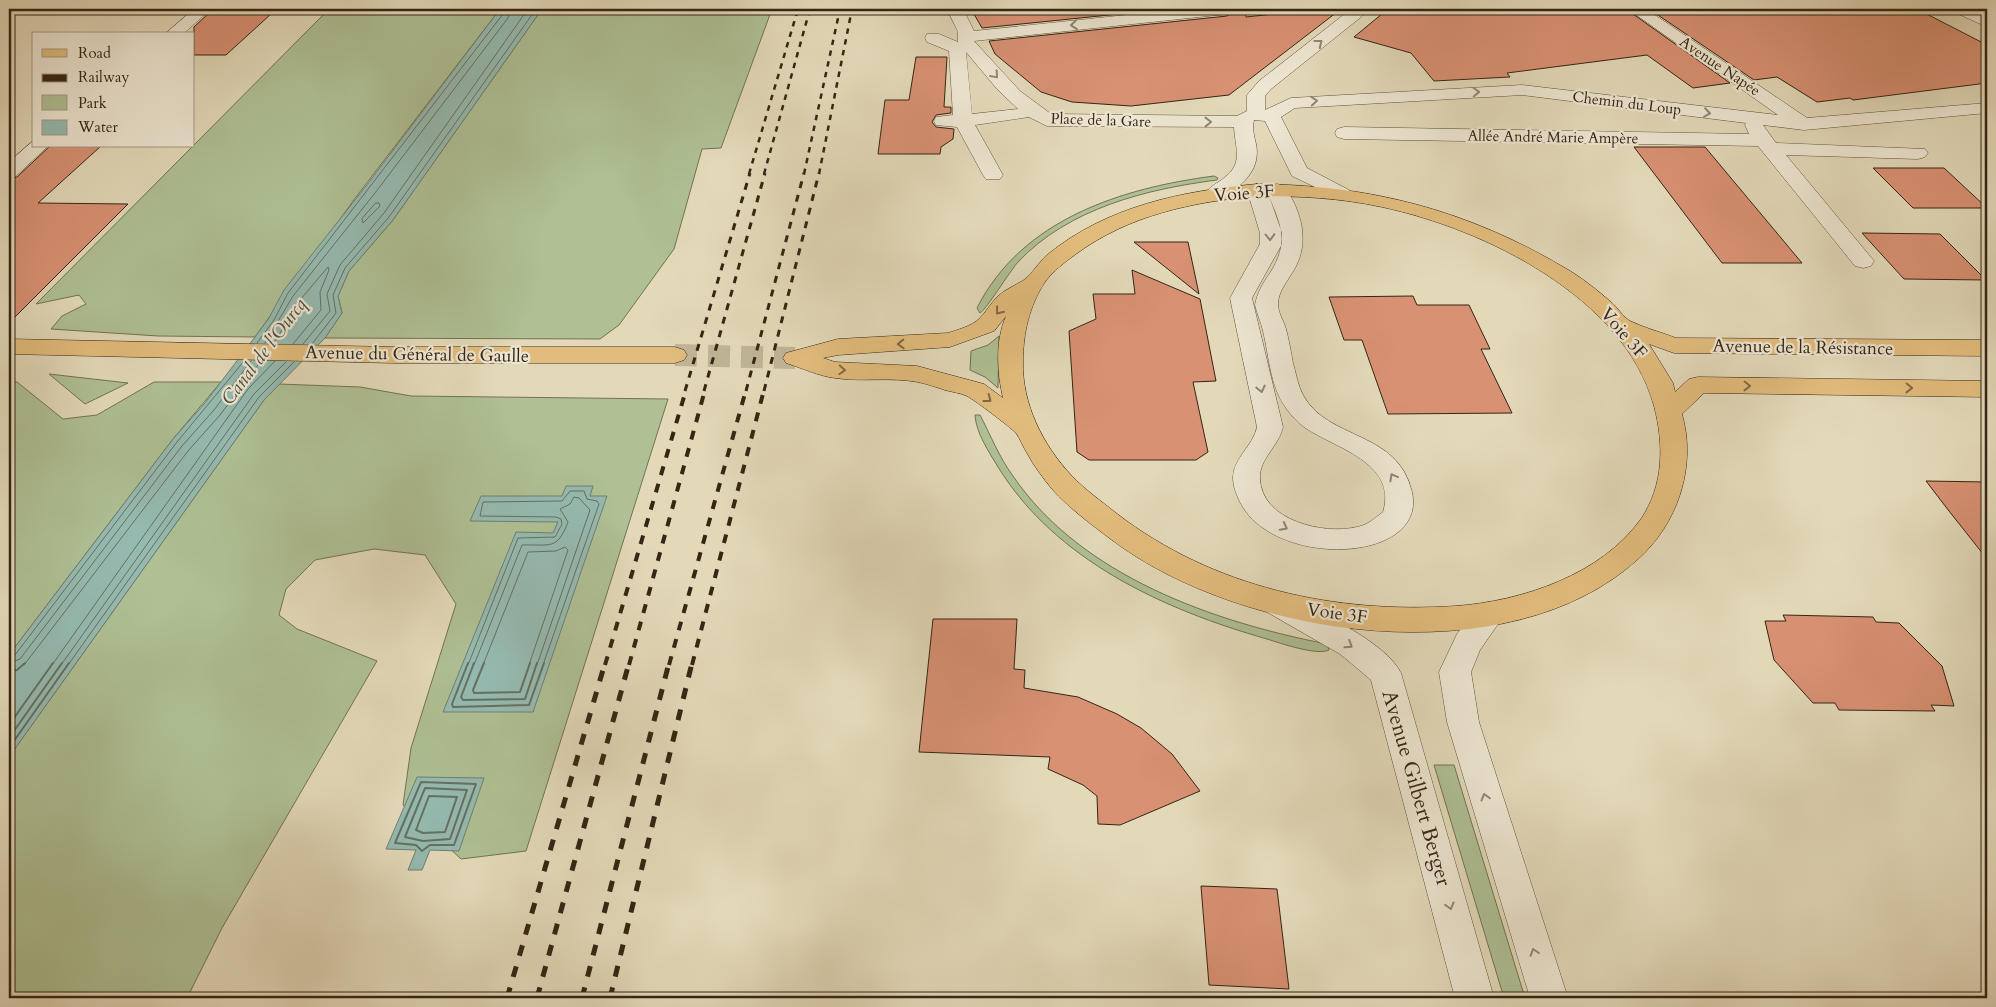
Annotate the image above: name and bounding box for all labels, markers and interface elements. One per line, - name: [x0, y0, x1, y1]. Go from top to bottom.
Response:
- one-way arrow: [1069, 19, 1077, 30]
- legend: [32, 32, 195, 148]
- street label: Avenue Napée: [1676, 32, 1765, 101]
- one-way arrow: [1313, 40, 1322, 48]
- text: Road: [78, 43, 111, 63]
- text: Railway: [78, 67, 129, 87]
- one-way arrow: [989, 69, 998, 78]
- street label: Chemin du Loup: [1571, 86, 1683, 120]
- one-way arrow: [1473, 87, 1481, 98]
- text: Park: [78, 93, 107, 113]
- one-way arrow: [1310, 96, 1318, 107]
- one-way arrow: [1704, 107, 1712, 118]
- street label: Place de la Gare: [1050, 108, 1152, 132]
- one-way arrow: [1204, 116, 1212, 127]
- text: Water: [77, 117, 119, 137]
- street label: Allée André Marie Ampère: [1467, 126, 1639, 148]
- street label: Voie 3F: [1213, 179, 1275, 208]
- one-way arrow: [1265, 233, 1275, 241]
- water label: Canal de l'Ourcq: [215, 293, 313, 410]
- street label: Voie 3F: [1594, 302, 1653, 364]
- one-way arrow: [996, 305, 1004, 314]
- street label: Avenue de la Résistance: [1712, 333, 1894, 362]
- one-way arrow: [897, 338, 905, 349]
- street label: Avenue du Général de Gaulle: [305, 340, 529, 369]
- one-way arrow: [838, 365, 846, 375]
- one-way arrow: [1743, 381, 1751, 391]
- one-way arrow: [1906, 383, 1913, 393]
- one-way arrow: [1255, 385, 1266, 394]
- one-way arrow: [982, 394, 991, 402]
- one-way arrow: [1389, 474, 1399, 483]
- one-way arrow: [1279, 521, 1288, 531]
- street label: Voie 3F: [1305, 597, 1369, 630]
- one-way arrow: [1343, 639, 1353, 648]
- street label: Avenue Gilbert Berger: [1375, 687, 1458, 890]
- one-way arrow: [1481, 793, 1491, 801]
- one-way arrow: [1444, 901, 1454, 909]
- one-way arrow: [1530, 948, 1540, 957]

